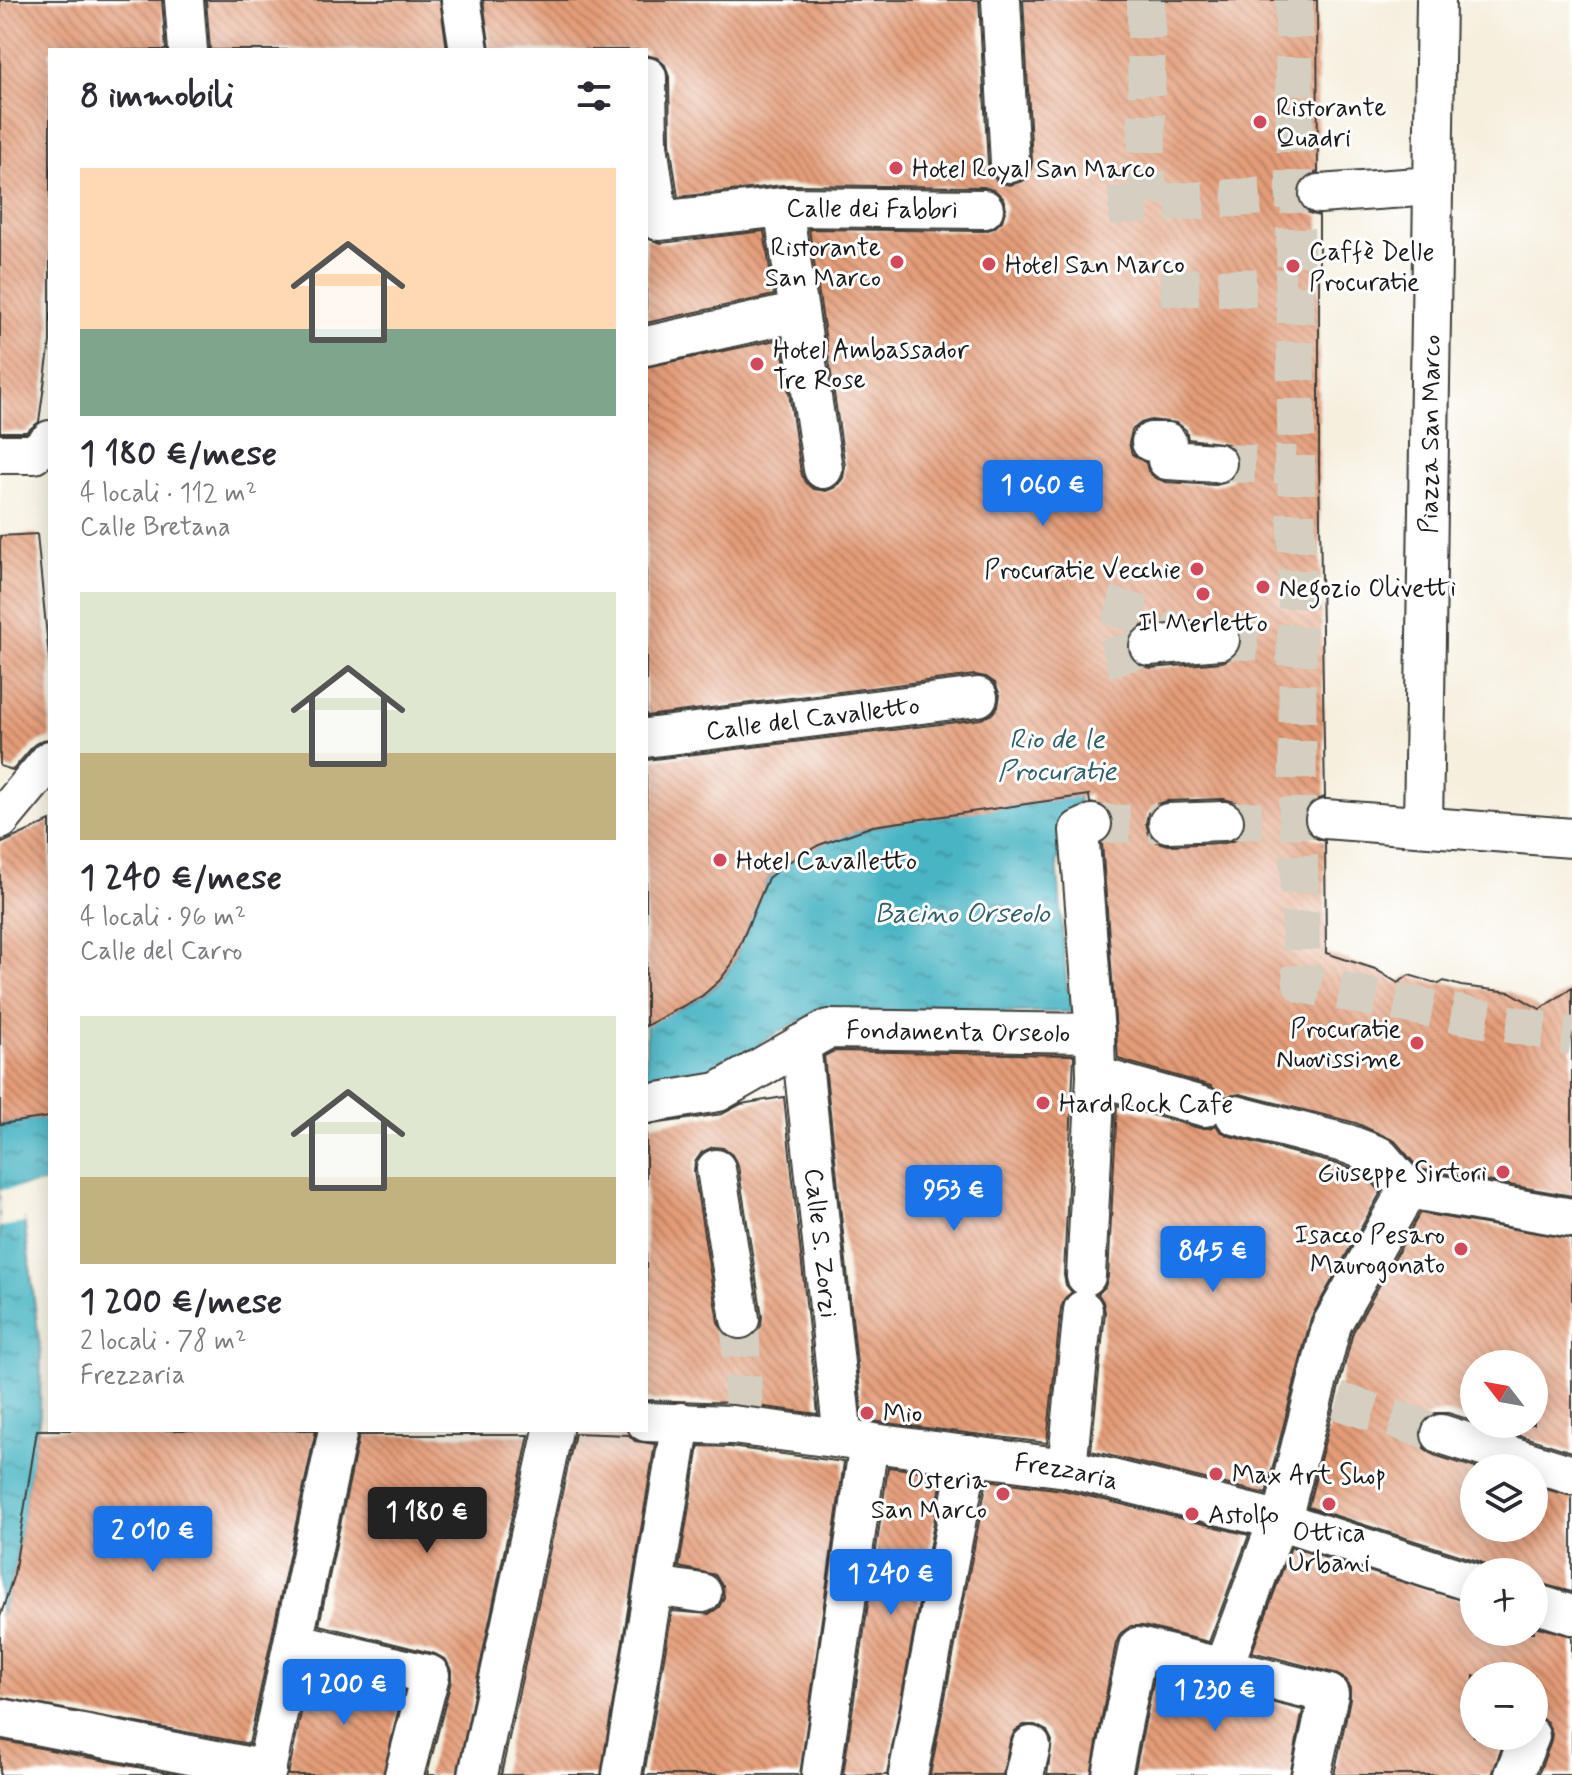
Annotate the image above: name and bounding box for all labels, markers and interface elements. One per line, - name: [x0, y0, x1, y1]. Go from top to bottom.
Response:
- text: 8 immobili: [80, 74, 234, 119]
- icon: filters: [572, 74, 616, 118]
- place label: Ristorante Quadri: [1276, 92, 1386, 156]
- marker: Ristorante Quadri: [1251, 113, 1269, 131]
- place label: Hotel Royal San Marco: [912, 153, 1155, 187]
- marker: Hotel Royal San Marco: [887, 159, 905, 177]
- street label: Calle dei Fabbri: [786, 192, 958, 228]
- icon: home: [276, 220, 420, 364]
- place label: Ristorante San Marco: [765, 232, 881, 296]
- place label: Caffè Delle Procuratie: [1309, 236, 1434, 300]
- place label: Hotel San Marco: [1005, 249, 1185, 283]
- marker: Ristorante San Marco: [888, 253, 906, 271]
- marker: Hotel San Marco: [980, 255, 998, 273]
- marker: Caffè Delle Procuratie: [1284, 257, 1302, 275]
- place label: Hotel Ambassador Tre Rose: [773, 334, 970, 398]
- street label: Piazza San Marco: [1413, 334, 1450, 534]
- marker: Hotel Ambassador Tre Rose: [748, 355, 766, 373]
- text: 1 180 €/mese: [80, 432, 277, 477]
- pin: 1 060 €: [969, 460, 1117, 528]
- text: 1 060 €: [1001, 469, 1085, 503]
- text: 4 locali · 112 m²: [80, 477, 257, 511]
- text: Calle Bretana: [80, 511, 231, 545]
- place label: Procuratie Vecchie: [984, 554, 1181, 588]
- marker: Procuratie Vecchie: [1188, 560, 1206, 578]
- place label: Negozio Olivetti: [1279, 572, 1456, 609]
- marker: Negozio Olivetti: [1254, 578, 1272, 596]
- marker: Il Merletto: [1194, 585, 1212, 603]
- place label: Il Merletto: [1138, 607, 1268, 641]
- icon: home: [276, 644, 420, 788]
- street label: Calle del Cavalletto: [704, 689, 922, 749]
- water label: Rio de le Procuratie: [997, 722, 1118, 791]
- place label: Hotel Cavalletto: [736, 845, 917, 879]
- marker: Hotel Cavalletto: [711, 851, 729, 869]
- text: 1 240 €/mese: [80, 856, 282, 901]
- water label: Bacino Orseolo: [874, 896, 1051, 933]
- text: 4 locali · 96 m²: [80, 901, 246, 935]
- text: Calle del Carro: [80, 935, 242, 969]
- place label: Procuratie Nuovissime: [1276, 1013, 1401, 1077]
- street label: Fondamenta Orseolo: [846, 1014, 1071, 1052]
- marker: Procuratie Nuovissime: [1408, 1034, 1426, 1052]
- icon: home: [276, 1068, 420, 1212]
- place label: Hard Rock Cafe: [1059, 1088, 1233, 1122]
- marker: Hard Rock Cafe: [1034, 1094, 1052, 1112]
- place label: Giuseppe Sirtori: [1317, 1157, 1487, 1191]
- marker: Giuseppe Sirtori: [1494, 1163, 1512, 1181]
- pin: 953 €: [898, 1165, 1010, 1233]
- street label: Calle S. Zorzi: [795, 1166, 845, 1320]
- text: 953 €: [923, 1174, 985, 1208]
- place label: Isacco Pesaro Maurogonato: [1294, 1219, 1445, 1283]
- pin: 845 €: [1157, 1226, 1269, 1294]
- text: 845 €: [1178, 1235, 1248, 1269]
- marker: Isacco Pesaro Maurogonato: [1452, 1240, 1470, 1258]
- text: 1 200 €/mese: [80, 1280, 282, 1325]
- text: 2 locali · 78 m²: [80, 1325, 246, 1359]
- north arrow: [1460, 1350, 1548, 1438]
- map controls: [1460, 1350, 1548, 1750]
- text: Frezzaria: [80, 1359, 185, 1393]
- place label: Mio: [883, 1398, 922, 1432]
- marker: Mio: [858, 1404, 876, 1422]
- street label: Frezzaria: [1013, 1446, 1122, 1499]
- button: layers: [1460, 1454, 1548, 1542]
- place label: Max Art Shop: [1232, 1459, 1386, 1493]
- place label: Osteria San Marco: [871, 1464, 987, 1528]
- marker: Max Art Shop: [1207, 1465, 1225, 1483]
- marker: Osteria San Marco: [994, 1485, 1012, 1503]
- pin: 1 180 €: [353, 1487, 501, 1555]
- marker: Ottica Urbani: [1320, 1495, 1338, 1513]
- text: 1 180 €: [386, 1496, 468, 1530]
- place label: Astolfo: [1208, 1499, 1279, 1535]
- marker: Astolfo: [1183, 1505, 1201, 1523]
- pin: 2 010 €: [79, 1506, 227, 1574]
- text: 2 010 €: [111, 1515, 195, 1549]
- place label: Ottica Urbani: [1288, 1517, 1370, 1581]
- pin: 1 240 €: [817, 1549, 965, 1617]
- text: 1 240 €: [848, 1558, 934, 1592]
- button: +: [1460, 1558, 1548, 1646]
- pin: 1 200 €: [270, 1659, 418, 1727]
- button: −: [1460, 1662, 1548, 1750]
- pin: 1 230 €: [1141, 1665, 1289, 1733]
- text: 1 200 €: [301, 1668, 387, 1702]
- text: 1 230 €: [1174, 1674, 1256, 1708]

